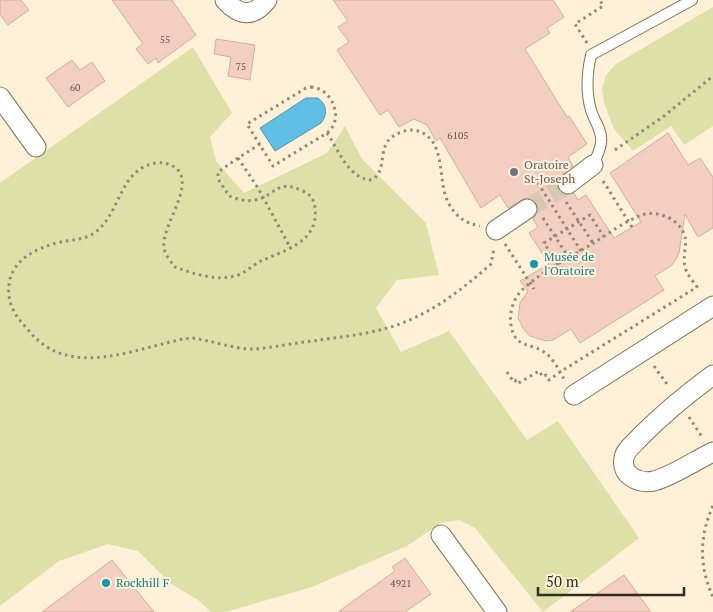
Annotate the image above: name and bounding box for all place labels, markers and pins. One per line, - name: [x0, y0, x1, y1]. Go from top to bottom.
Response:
- place label: Oratoire St-Joseph: [524, 157, 575, 186]
- marker: Oratoire St-Joseph: [508, 166, 520, 178]
- place label: Musée de l'Oratoire: [544, 249, 595, 278]
- marker: Musée de l'Oratoire: [528, 258, 540, 270]
- place label: Rockhill F: [116, 575, 169, 590]
- marker: Rockhill F: [100, 577, 112, 589]

